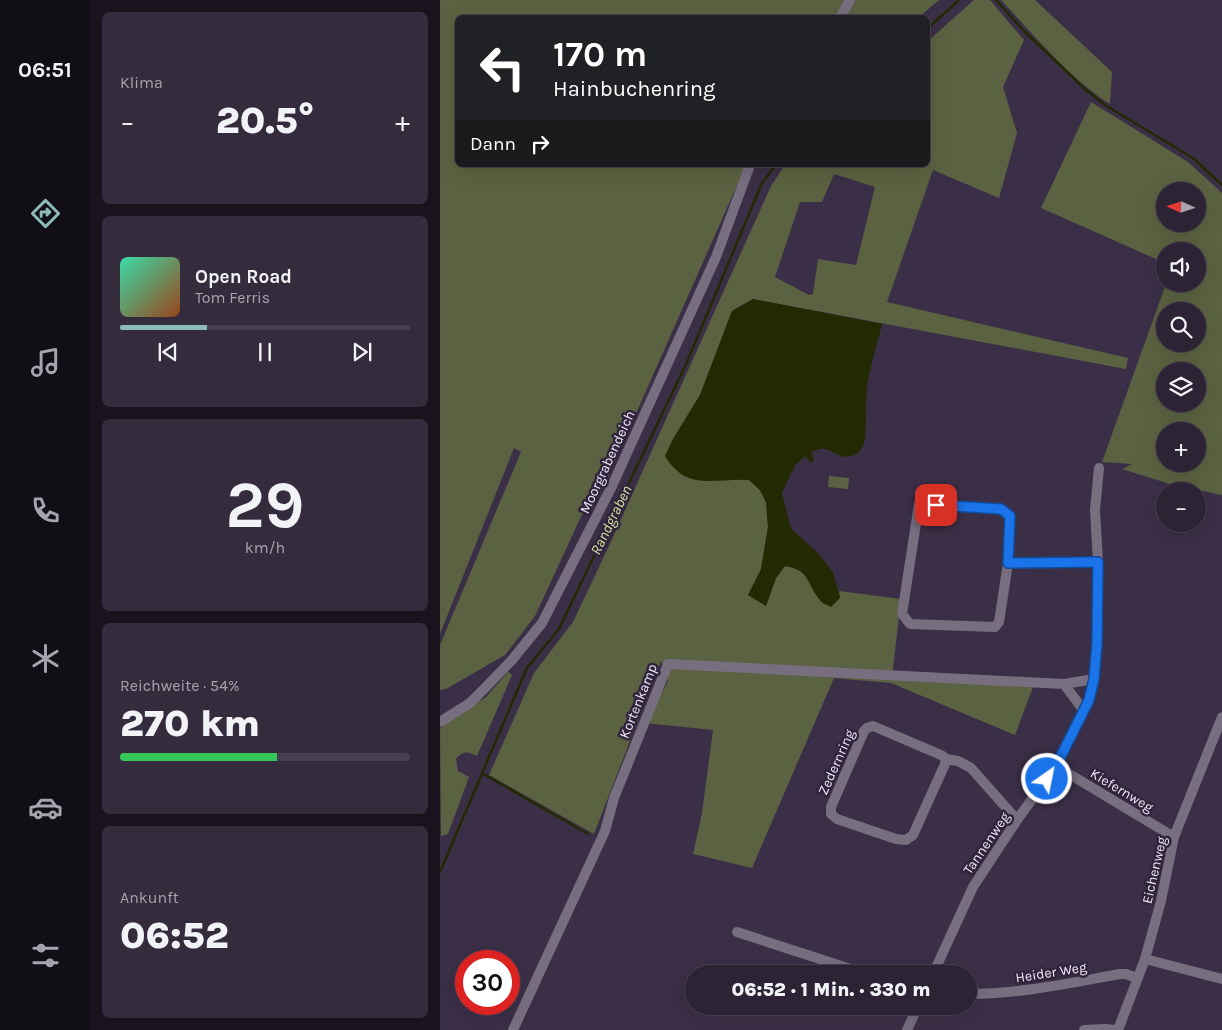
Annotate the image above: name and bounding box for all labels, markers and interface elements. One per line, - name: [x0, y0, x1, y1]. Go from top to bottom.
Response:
- text: 170 m: [553, 34, 647, 75]
- icon: left: [470, 35, 535, 100]
- text: 06:51: [18, 57, 72, 83]
- text: Klima: [120, 73, 163, 92]
- text: Hainbuchenring: [553, 76, 715, 102]
- text: 20.5°: [216, 98, 314, 143]
- text: −: [120, 105, 135, 138]
- text: +: [395, 105, 410, 138]
- icon: right: [526, 130, 554, 158]
- text: Dann: [470, 133, 516, 155]
- north arrow: [1156, 182, 1206, 232]
- map controls: [1156, 182, 1206, 532]
- icon: directions: [28, 196, 63, 231]
- button: sound: [1156, 242, 1206, 292]
- text: Open Road: [195, 266, 292, 288]
- text: Tom Ferris: [195, 288, 270, 307]
- button: search: [1156, 302, 1206, 352]
- icon: previous: [154, 338, 182, 366]
- icon: pause: [251, 338, 279, 366]
- icon: next: [348, 338, 376, 366]
- icon: music: [28, 345, 63, 380]
- button: layers: [1156, 362, 1206, 412]
- street label: Moorgrabendeich: [576, 408, 639, 517]
- button: +: [1156, 422, 1206, 472]
- text: 29: [226, 467, 304, 543]
- water label: Randgraben: [586, 482, 636, 558]
- button: −: [1156, 482, 1206, 532]
- pin: [915, 484, 957, 526]
- icon: arrive: [922, 491, 950, 519]
- icon: phone: [28, 493, 63, 528]
- text: km/h: [245, 538, 285, 557]
- icon: climate: [28, 641, 63, 676]
- street label: Kortenkamp: [616, 661, 661, 741]
- text: Reichweite · 54%: [120, 676, 240, 695]
- text: 270 km: [120, 701, 260, 746]
- street label: Zedernring: [814, 727, 859, 798]
- position arrow: [1020, 752, 1072, 804]
- street label: Kiefernweg: [1087, 765, 1156, 816]
- icon: car: [28, 790, 63, 825]
- street label: Tannenweg: [959, 809, 1013, 878]
- street label: Eichenweg: [1138, 835, 1171, 905]
- text: Ankunft: [120, 888, 179, 907]
- text: 06:52: [120, 913, 229, 958]
- icon: filters: [28, 938, 63, 973]
- speed limit sign: 30: [455, 950, 520, 1015]
- street label: Heider Weg: [1014, 958, 1088, 987]
- text: 06:52 · 1 Min. · 330 m: [731, 979, 931, 1001]

